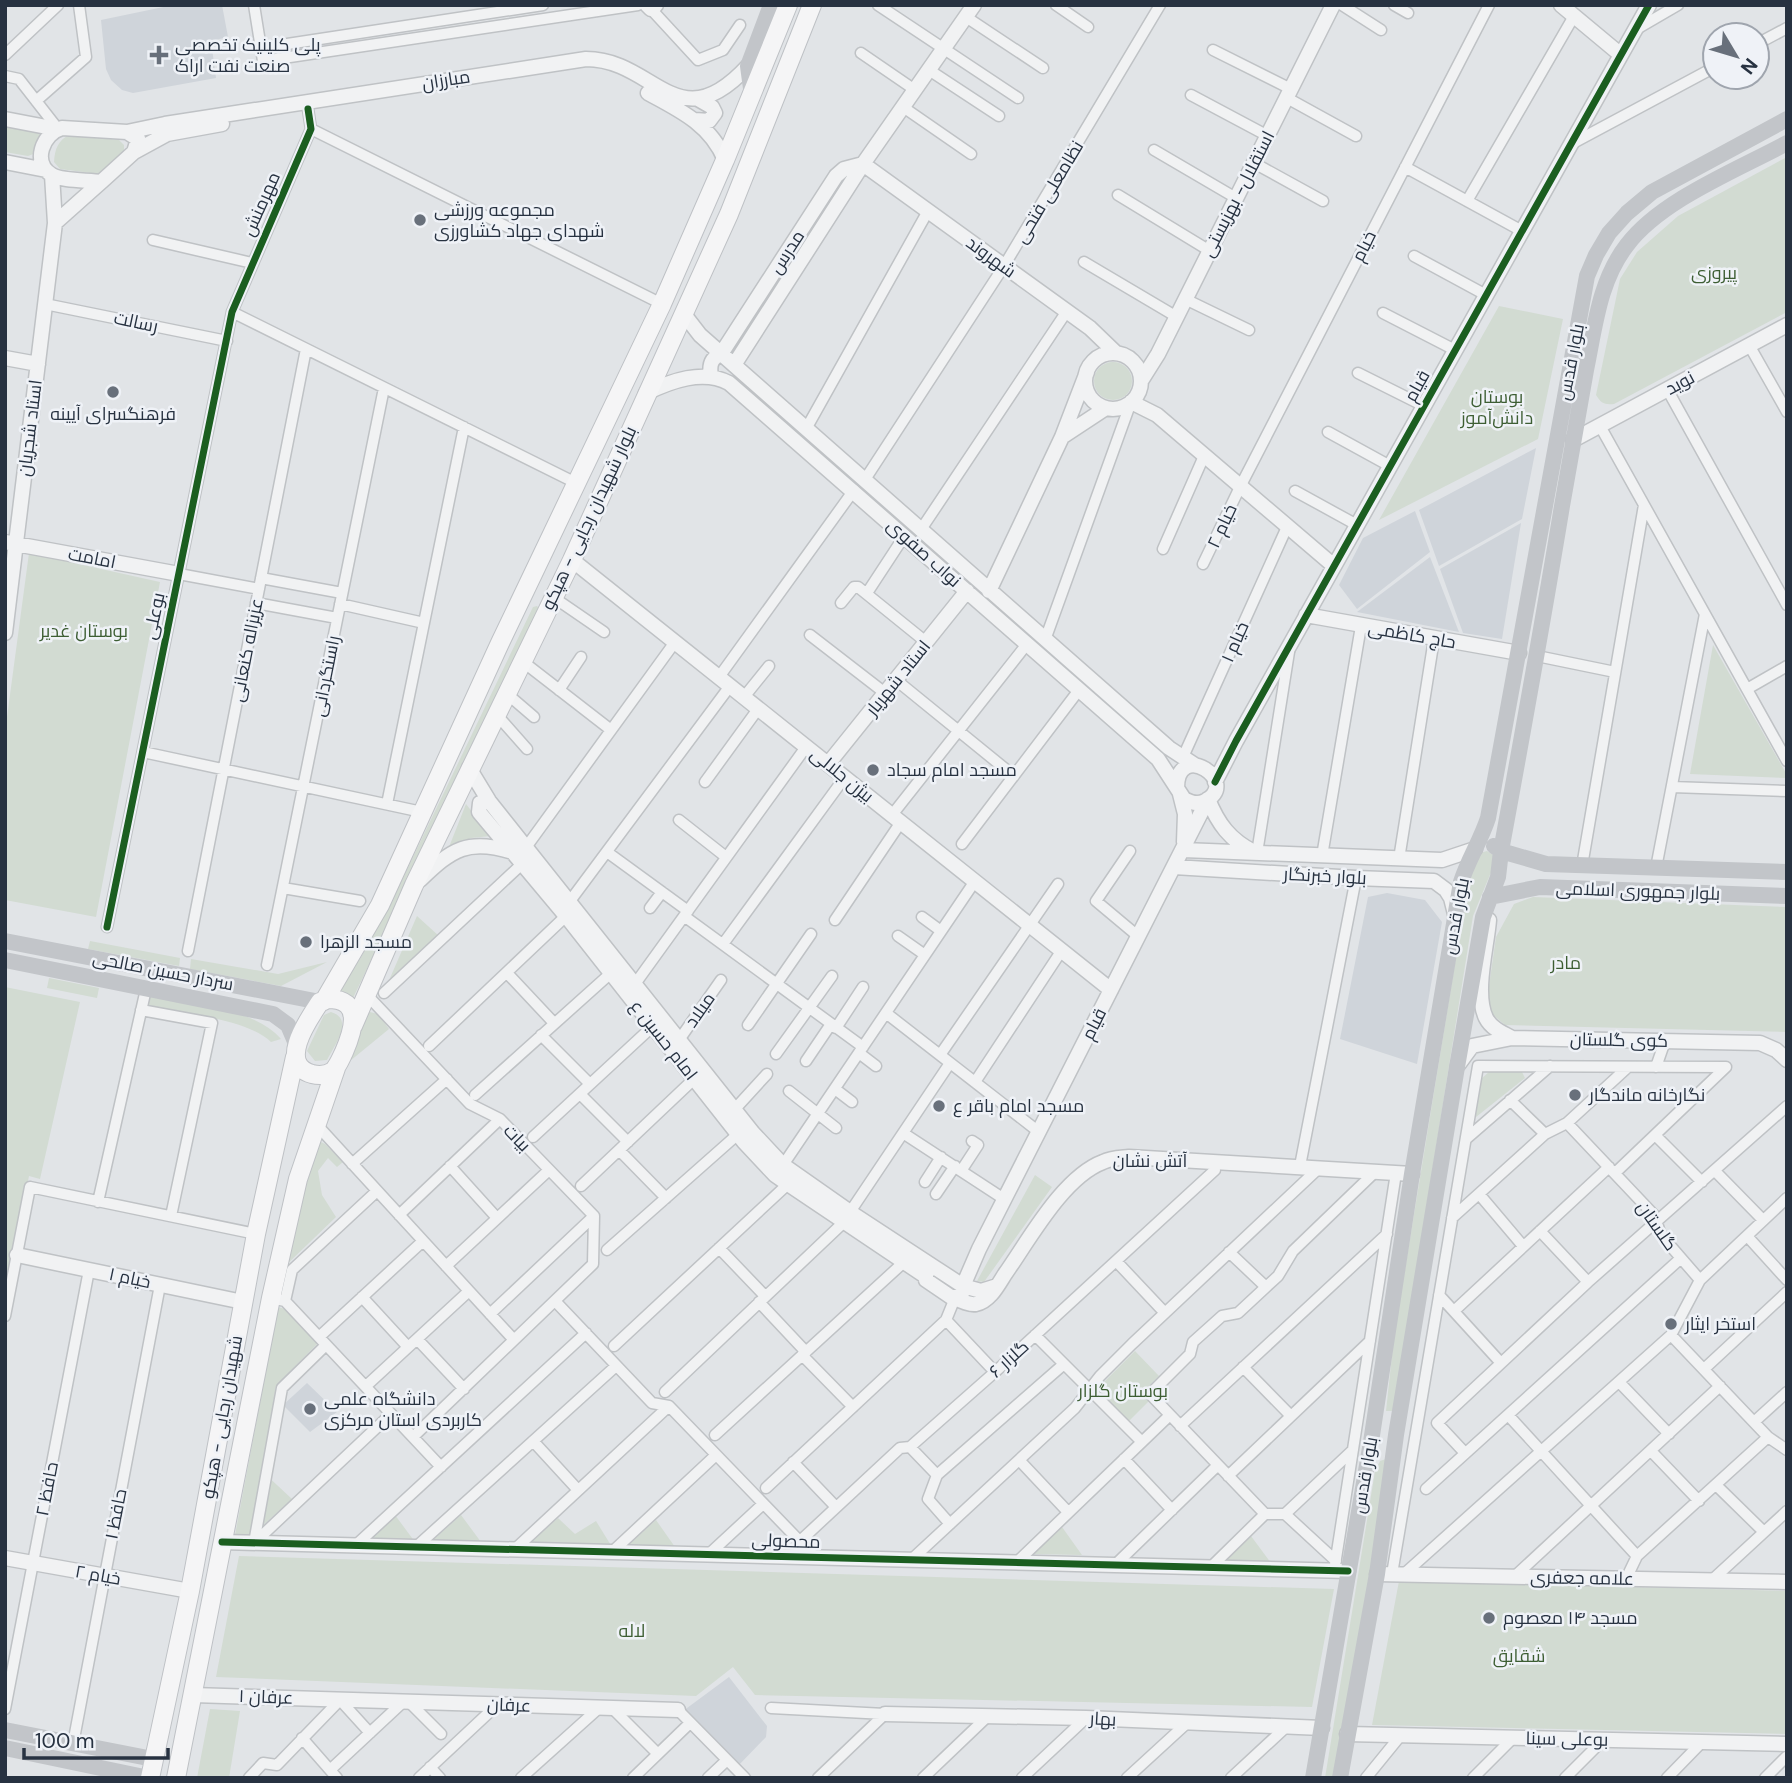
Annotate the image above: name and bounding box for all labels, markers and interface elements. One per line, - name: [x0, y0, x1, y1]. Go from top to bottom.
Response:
- north arrow: [1701, 21, 1771, 91]
- place label: پلی کلینیک تخصصی صنعت نفت اراک: [175, 33, 321, 78]
- marker: پلی کلینیک تخصصی صنعت نفت اراک: [149, 45, 169, 65]
- text: N: [1735, 53, 1763, 79]
- street label: مبارزان: [420, 64, 472, 96]
- street label: استقلال- بهزیستی: [1196, 127, 1280, 261]
- street label: نظامعلی فتحی: [1009, 136, 1089, 248]
- street label: مهرمنش: [236, 168, 286, 240]
- place label: مجموعه ورزشی شهدای جهاد کشاورزی: [434, 198, 604, 243]
- marker: مجموعه ورزشی شهدای جهاد کشاورزی: [412, 212, 428, 228]
- street label: مدرس: [764, 225, 810, 279]
- street label: خیام: [1346, 226, 1382, 266]
- street label: شهروند: [961, 231, 1021, 283]
- park label: پیروزی: [1691, 261, 1737, 285]
- street label: رسالت: [112, 306, 160, 338]
- street label: بلوار قدس: [1552, 322, 1590, 402]
- street label: نوید: [1661, 365, 1699, 401]
- street label: قیام: [1399, 366, 1435, 406]
- street label: استاد شجریان: [12, 378, 48, 478]
- marker: فرهنگسرای آیینه: [105, 384, 121, 400]
- park label: بوستان دانش‌آموز: [1460, 385, 1533, 430]
- place label: فرهنگسرای آیینه: [50, 402, 176, 426]
- street label: بلوار شهیدان رجایی - هپکو: [536, 422, 642, 614]
- street label: خیام ۲: [1201, 500, 1243, 552]
- street label: نواب صفوی: [882, 513, 966, 593]
- street label: امامت: [66, 542, 118, 574]
- street label: بوعلی: [137, 590, 171, 642]
- street label: عزیزاله کنعانی: [225, 596, 269, 704]
- street label: حاج کاظمی: [1366, 615, 1458, 655]
- street label: خیام ۱: [1215, 618, 1255, 666]
- park label: بوستان غدیر: [39, 619, 128, 643]
- street label: راستگردانی: [306, 633, 346, 719]
- street label: استاد شهریار: [859, 635, 936, 722]
- street label: بیژن جلالی: [805, 742, 879, 808]
- place label: مسجد امام سجاد: [887, 758, 1017, 782]
- marker: مسجد امام سجاد: [865, 762, 881, 778]
- street label: بلوار خبرنگار: [1282, 862, 1367, 890]
- street label: بلوار قدس: [1437, 876, 1475, 956]
- street label: بلوار جمهوری اسلامی: [1555, 876, 1721, 906]
- place label: مسجد الزهرا: [320, 930, 412, 954]
- marker: مسجد الزهرا: [298, 934, 314, 950]
- street label: سردار حسین صالحی: [91, 946, 235, 996]
- park label: مادر: [1550, 951, 1581, 975]
- street label: میلاد: [679, 988, 721, 1032]
- street label: امام حسین ع: [625, 995, 703, 1085]
- street label: قیام: [1076, 1004, 1112, 1044]
- street label: کوی گلستان: [1570, 1027, 1668, 1053]
- place label: نگارخانه ماندگار: [1588, 1083, 1705, 1107]
- marker: نگارخانه ماندگار: [1567, 1087, 1583, 1103]
- place label: مسجد امام باقر ع: [953, 1094, 1084, 1118]
- marker: مسجد امام باقر ع: [931, 1098, 947, 1114]
- street label: بیات: [498, 1119, 536, 1157]
- street label: آتش نشان: [1113, 1149, 1187, 1173]
- street label: گلستان: [1631, 1196, 1683, 1256]
- street label: خیام ۱: [107, 1262, 153, 1294]
- place label: استخر ایثار: [1684, 1312, 1756, 1336]
- marker: استخر ایثار: [1663, 1316, 1679, 1332]
- street label: شهیدان رجایی - هپکو: [196, 1334, 248, 1500]
- street label: گلزار ۶: [984, 1335, 1034, 1383]
- park label: بوستان گلزار: [1077, 1379, 1168, 1403]
- place label: دانشگاه علمی کاربردی استان مرکزی: [324, 1387, 482, 1432]
- marker: دانشگاه علمی کاربردی استان مرکزی: [302, 1401, 318, 1417]
- street label: بلوار قدس: [1346, 1435, 1384, 1515]
- street label: حافظ ۲: [30, 1460, 64, 1518]
- street label: حافظ ۱: [99, 1487, 133, 1541]
- street label: محصولی: [751, 1528, 821, 1554]
- street label: خیام ۲: [73, 1559, 123, 1591]
- street label: علامه جعفری: [1530, 1565, 1634, 1591]
- place label: مسجد ۱۴ معصوم: [1503, 1606, 1638, 1630]
- marker: مسجد ۱۴ معصوم: [1481, 1610, 1497, 1626]
- park label: لاله: [619, 1619, 645, 1643]
- park label: شقایق: [1493, 1644, 1545, 1668]
- street label: عرفان ۱: [238, 1684, 294, 1710]
- street label: عرفان: [486, 1692, 532, 1718]
- street label: بهار: [1088, 1706, 1117, 1732]
- scale bar: [24, 1716, 168, 1760]
- street label: بوعلی سینا: [1525, 1726, 1609, 1752]
- text: 100 m: [35, 1727, 95, 1755]

